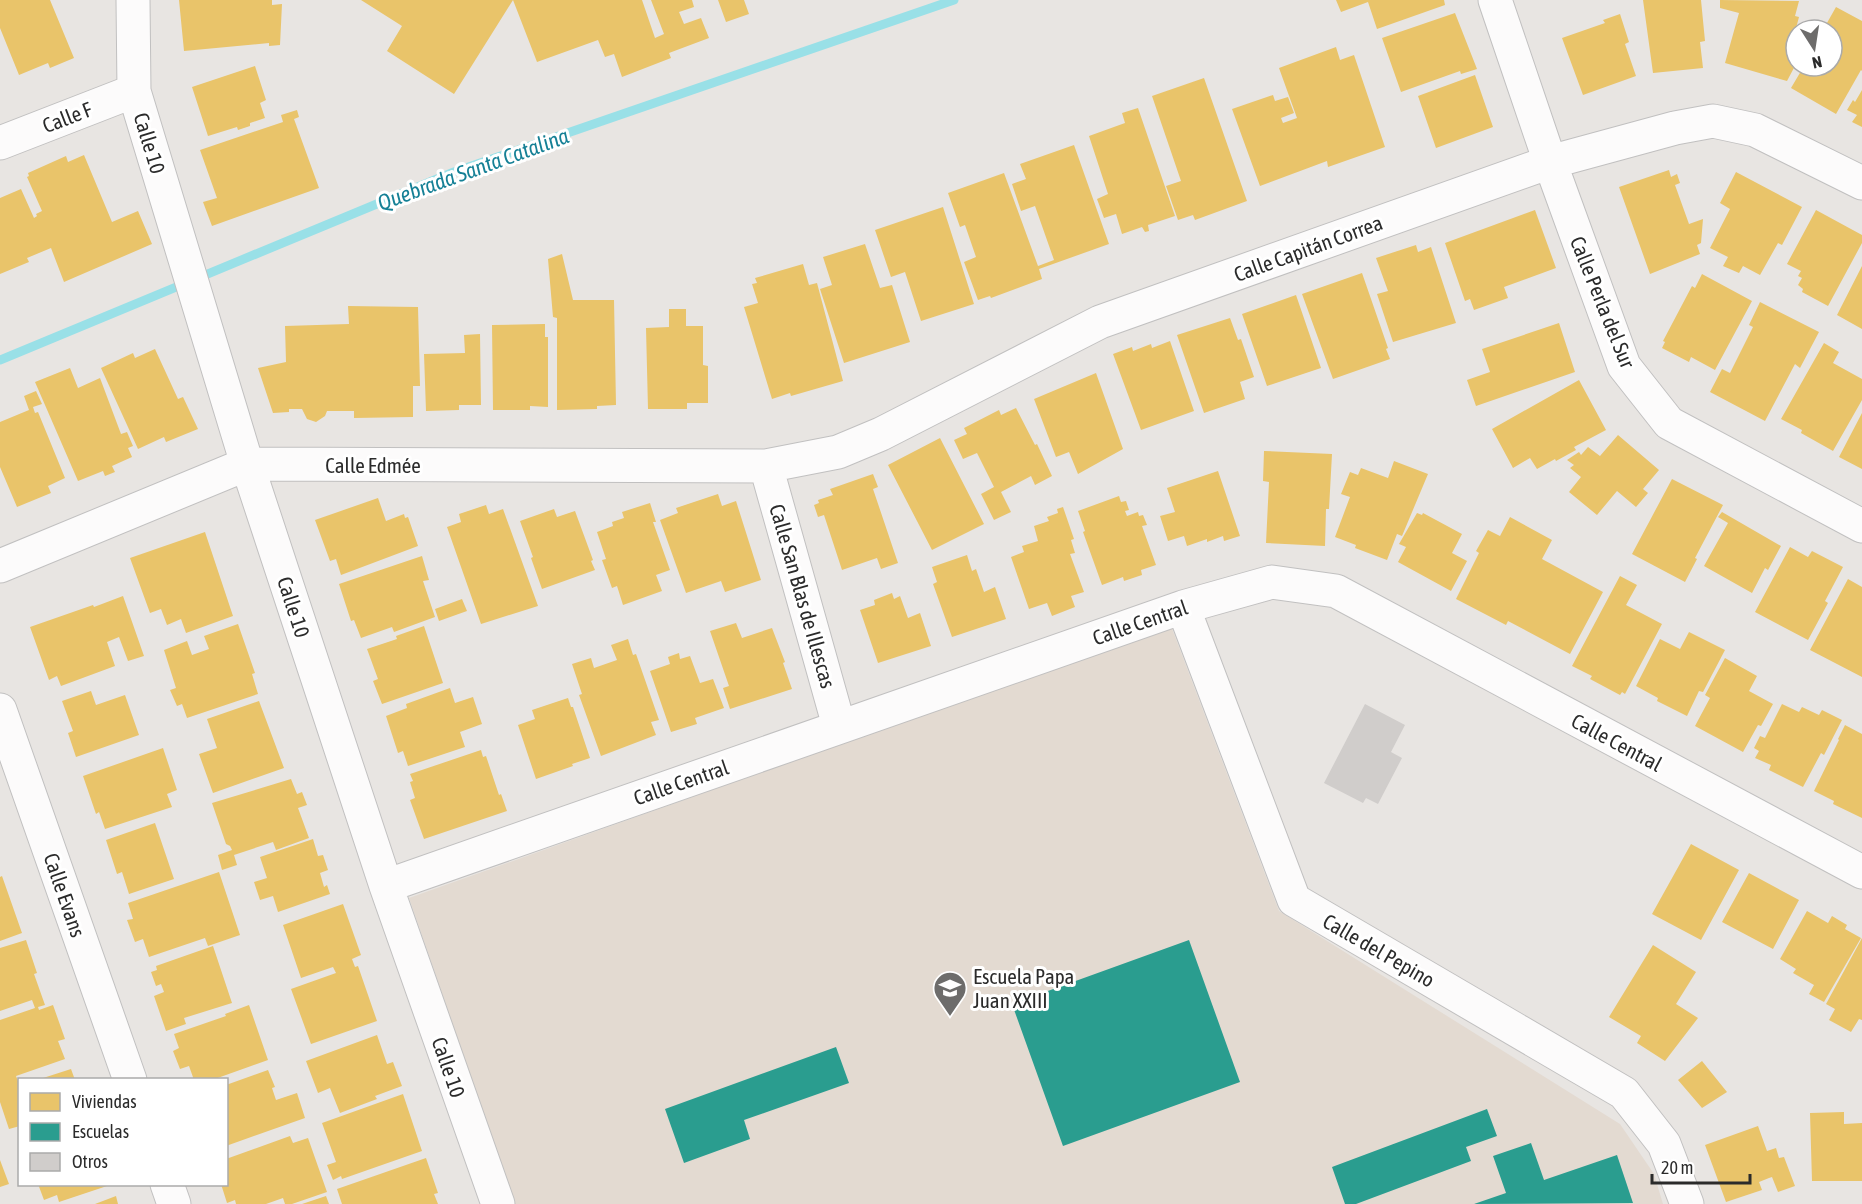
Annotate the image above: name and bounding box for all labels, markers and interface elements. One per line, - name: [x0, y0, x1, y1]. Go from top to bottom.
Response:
- north arrow: [1784, 18, 1844, 78]
- text: N: [1811, 53, 1824, 72]
- street label: Calle F: [39, 96, 96, 137]
- street label: Calle 10: [129, 110, 171, 176]
- water label: Quebrada Santa Catalina: [374, 122, 572, 216]
- street label: Calle Capitán Correa: [1230, 210, 1386, 286]
- street label: Calle Perla del Sur: [1566, 233, 1641, 372]
- street label: Calle Edmée: [325, 453, 421, 477]
- street label: Calle San Blas de Illescas: [765, 501, 841, 691]
- street label: Calle 10: [273, 574, 315, 640]
- street label: Calle Central: [1089, 594, 1191, 649]
- street label: Calle Central: [1568, 708, 1667, 776]
- street label: Calle Central: [630, 754, 732, 809]
- street label: Calle Evans: [39, 850, 91, 940]
- street label: Calle del Pepino: [1319, 908, 1439, 992]
- place label: Escuela Papa Juan XXIII: [973, 964, 1074, 1012]
- school or university icon: Escuela Papa Juan XXIII: [932, 970, 968, 1017]
- street label: Calle 10: [428, 1034, 471, 1100]
- legend: [18, 1078, 228, 1186]
- text: Viviendas: [72, 1091, 137, 1112]
- text: Escuelas: [72, 1121, 129, 1142]
- scale bar: [1652, 1147, 1750, 1185]
- text: Otros: [72, 1151, 108, 1172]
- text: 20 m: [1661, 1157, 1693, 1178]

